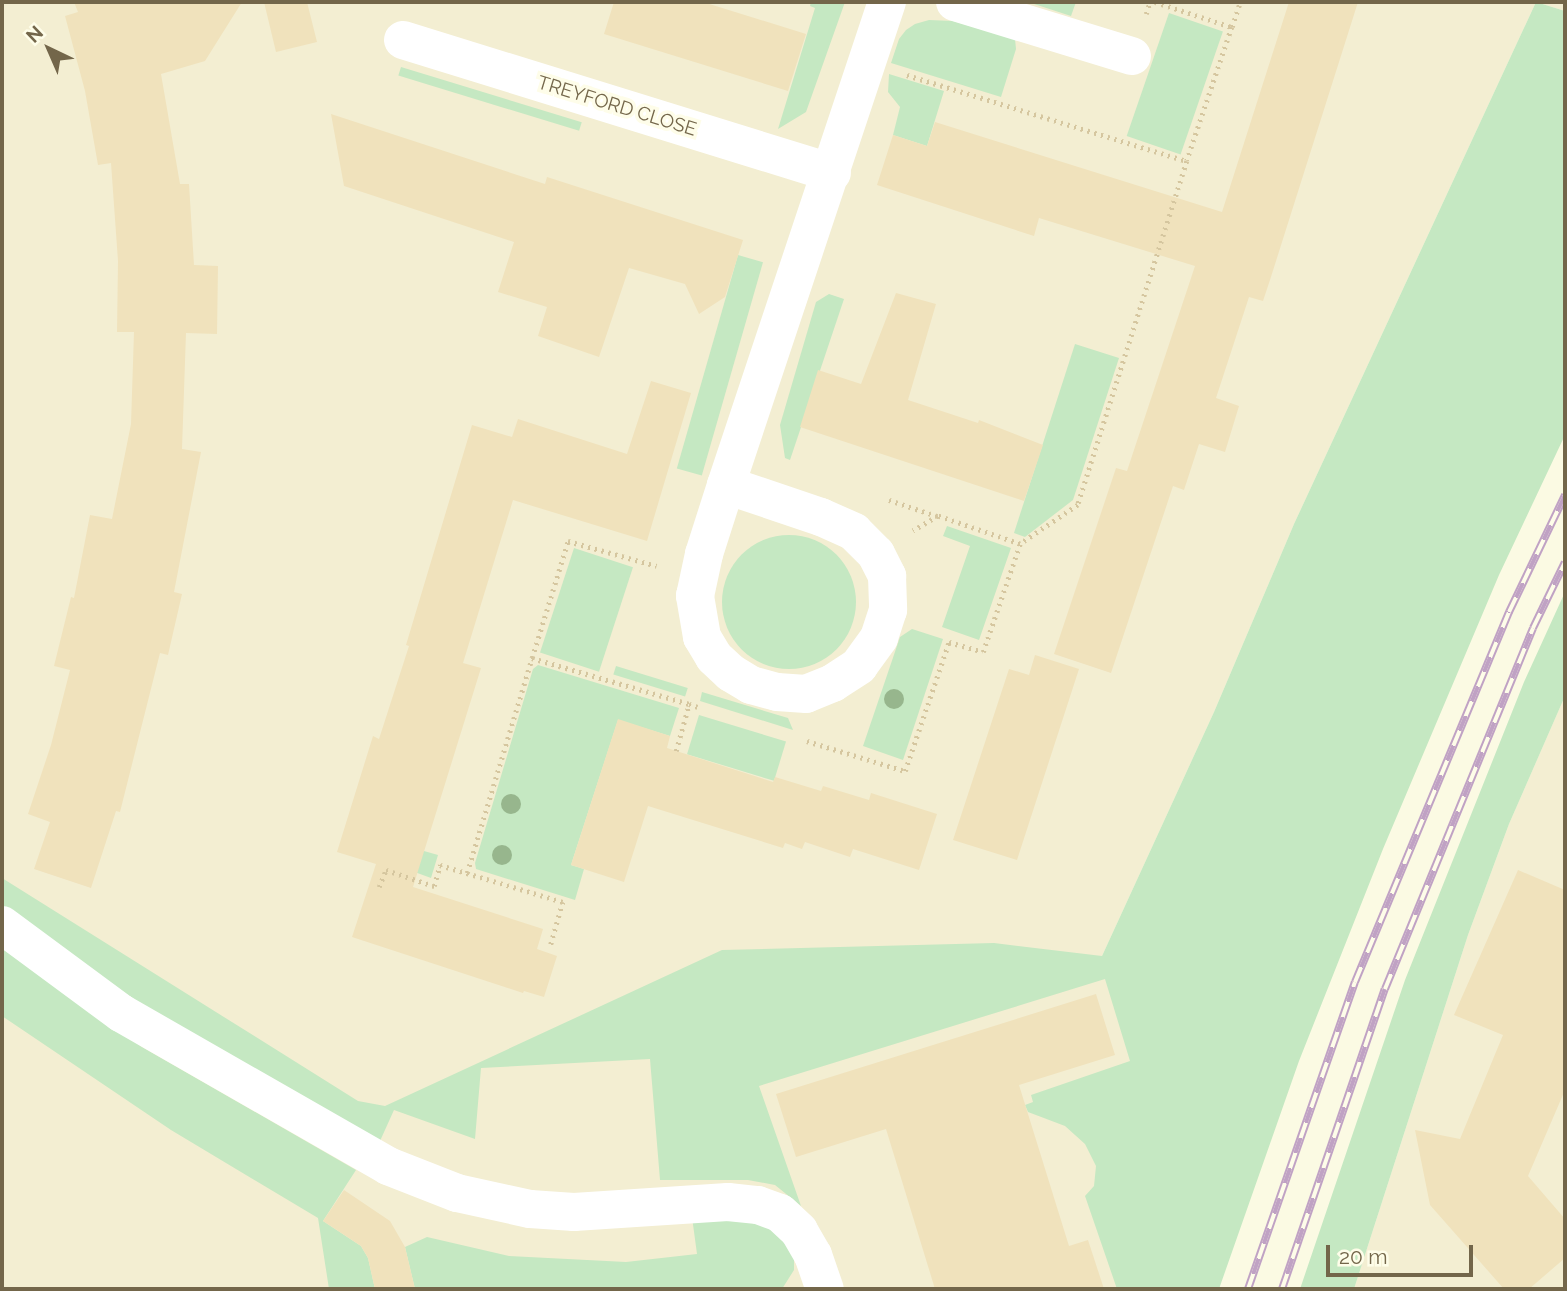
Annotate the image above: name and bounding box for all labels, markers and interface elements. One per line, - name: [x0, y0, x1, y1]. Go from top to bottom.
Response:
- north arrow: [14, 14, 84, 84]
- text: N: [22, 21, 47, 47]
- street label: TREYFORD CLOSE: [535, 71, 699, 141]
- scale bar: [1329, 1232, 1476, 1276]
- text: 20 m: [1339, 1244, 1387, 1269]

